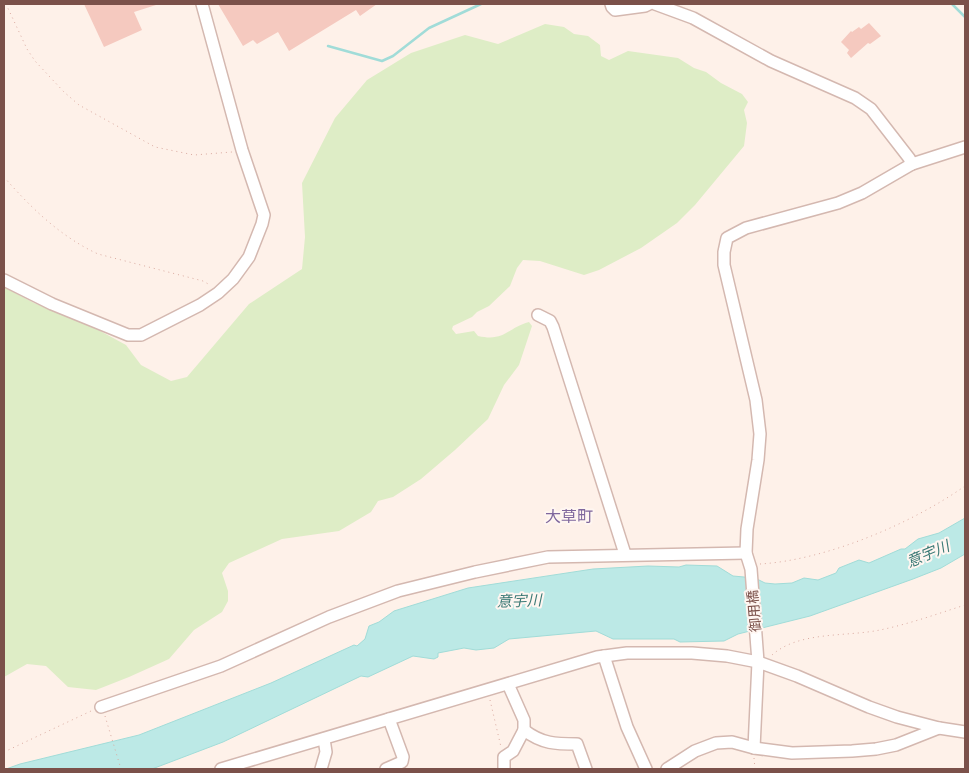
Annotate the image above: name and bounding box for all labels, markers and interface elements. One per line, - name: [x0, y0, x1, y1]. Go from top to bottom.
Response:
- district label: 大草町: [545, 508, 593, 527]
- water label: 意宇川: [904, 536, 954, 572]
- street label: 御用橋: [744, 589, 765, 633]
- water label: 意宇川: [496, 591, 544, 612]

